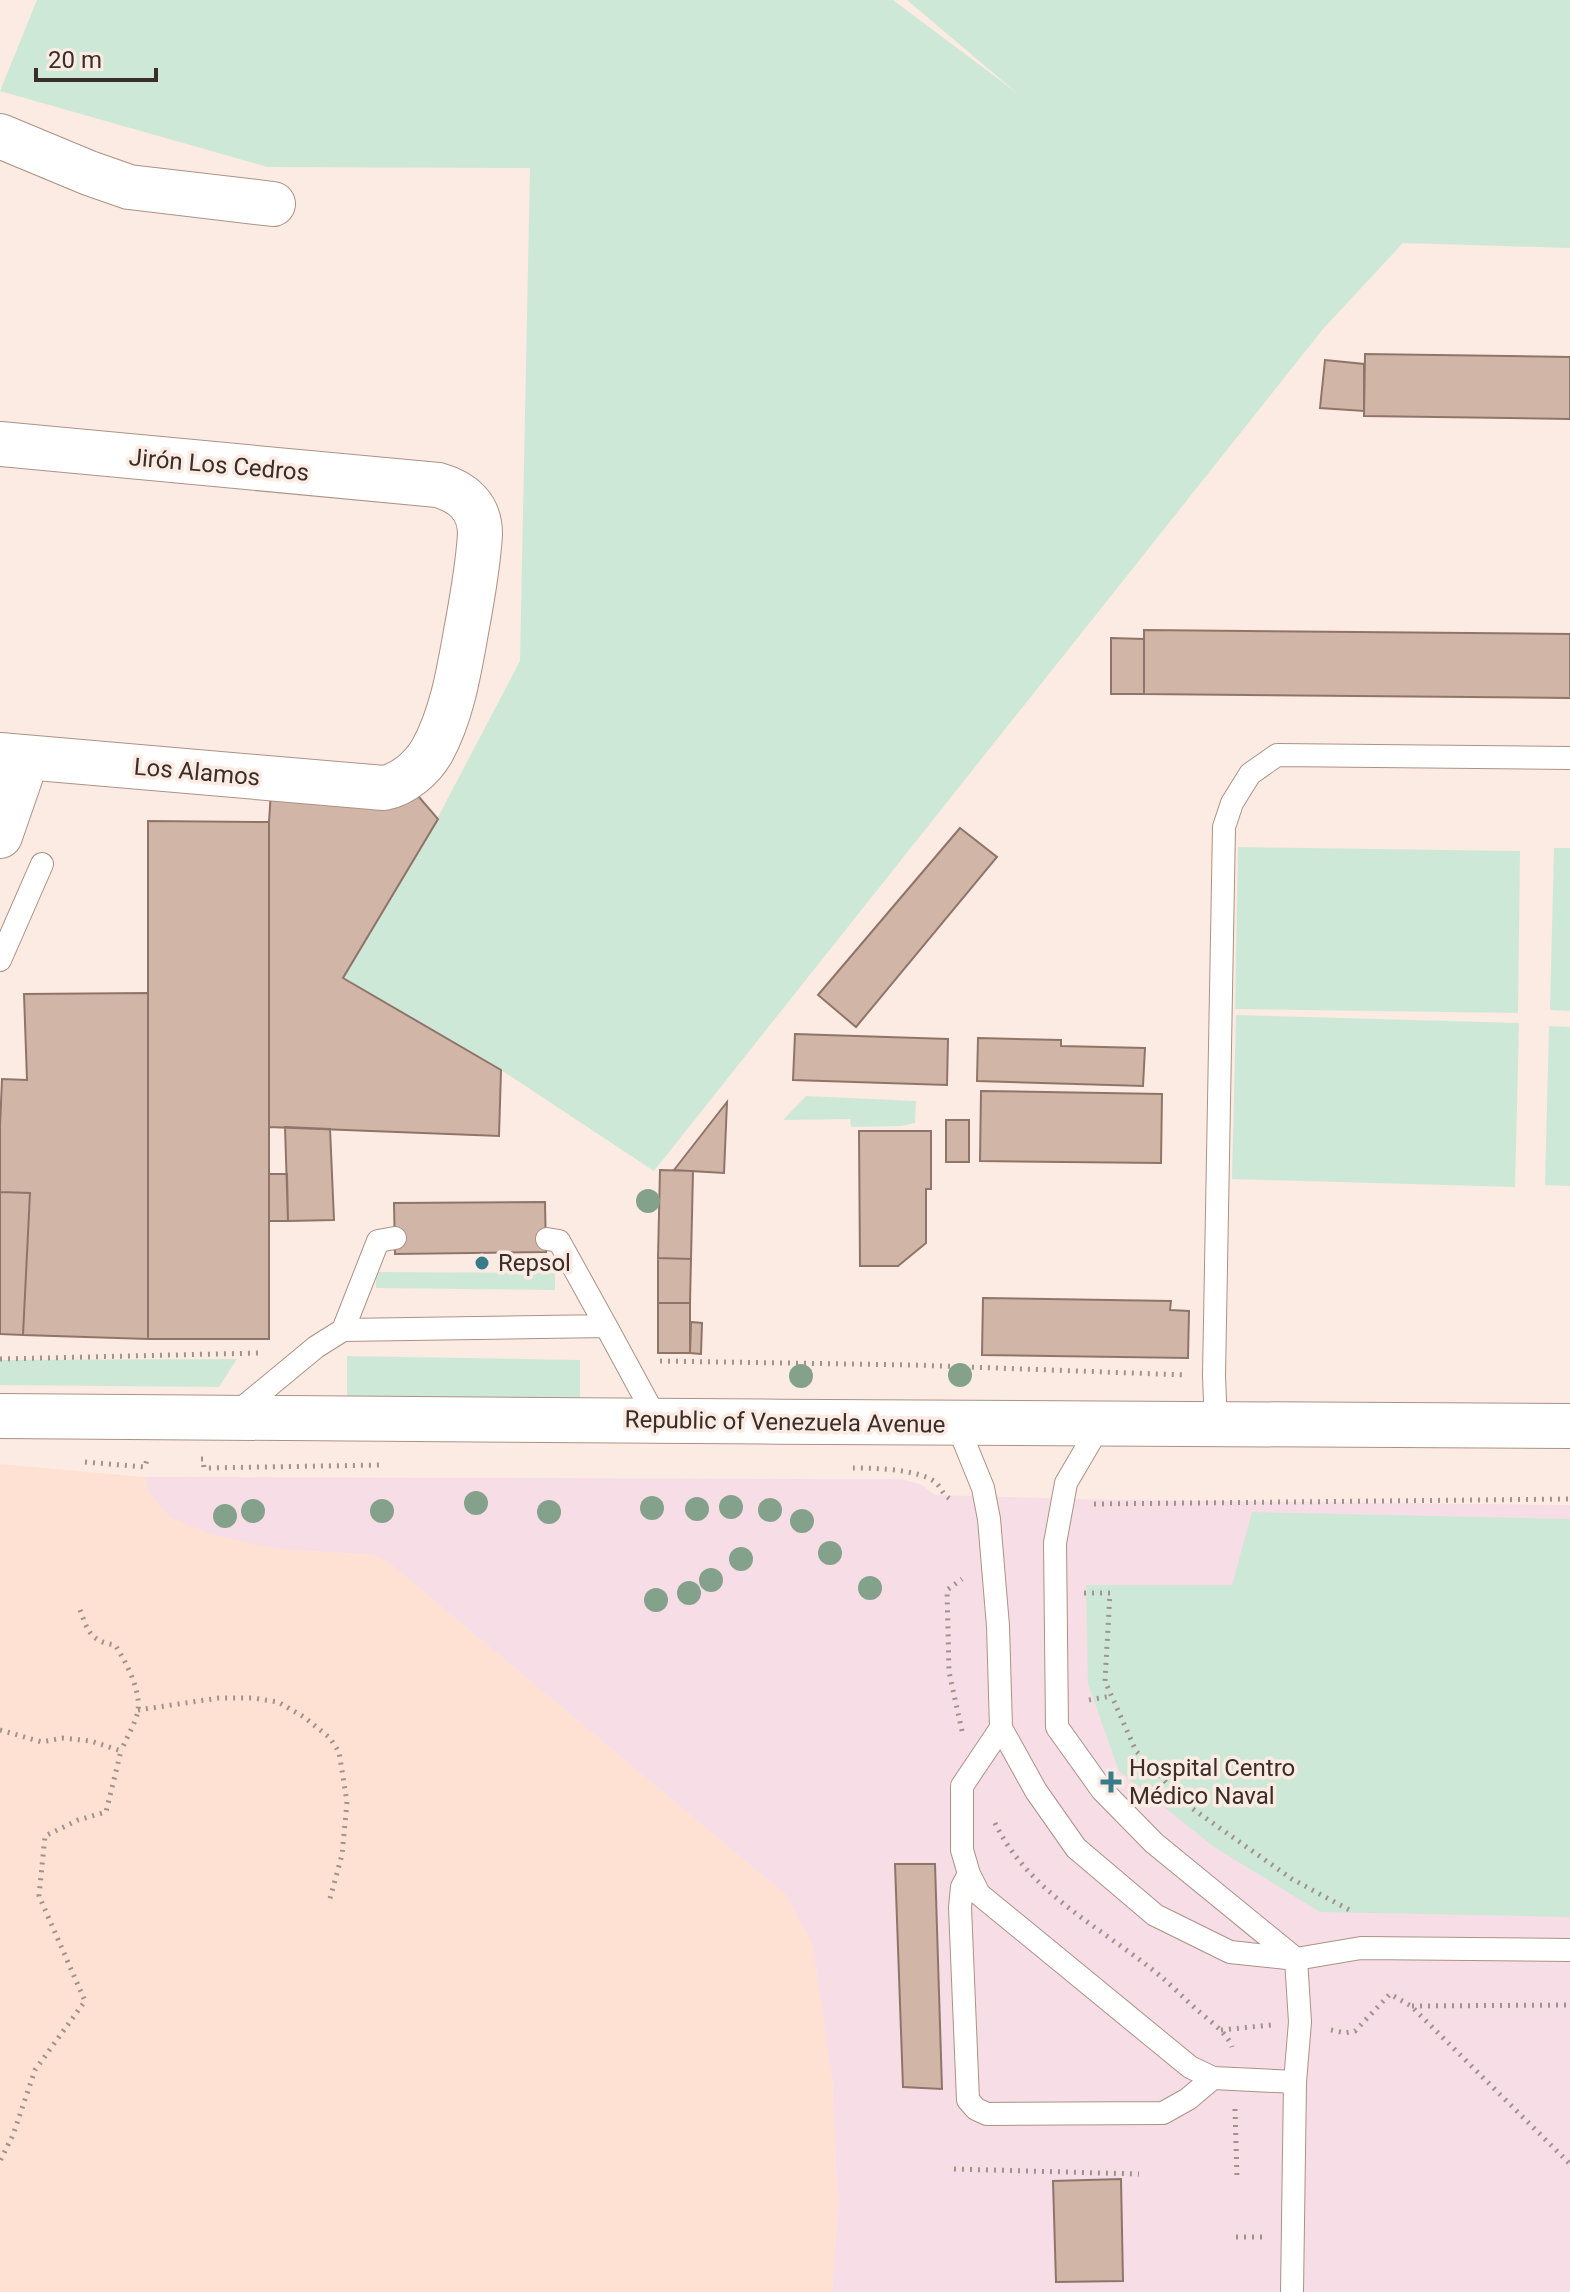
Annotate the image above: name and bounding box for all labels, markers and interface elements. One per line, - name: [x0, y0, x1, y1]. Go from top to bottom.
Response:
- scale bar: [36, 32, 156, 82]
- text: 20 m: [48, 46, 102, 74]
- street label: Jirón Los Cedros: [128, 443, 310, 487]
- street label: Los Alamos: [133, 753, 261, 791]
- place label: Repsol: [498, 1249, 571, 1277]
- marker: Repsol: [473, 1254, 491, 1272]
- street label: Republic of Venezuela Avenue: [625, 1405, 945, 1439]
- place label: Hospital Centro Médico Naval: [1129, 1754, 1295, 1810]
- marker: Hospital Centro Médico Naval: [1100, 1771, 1122, 1793]

